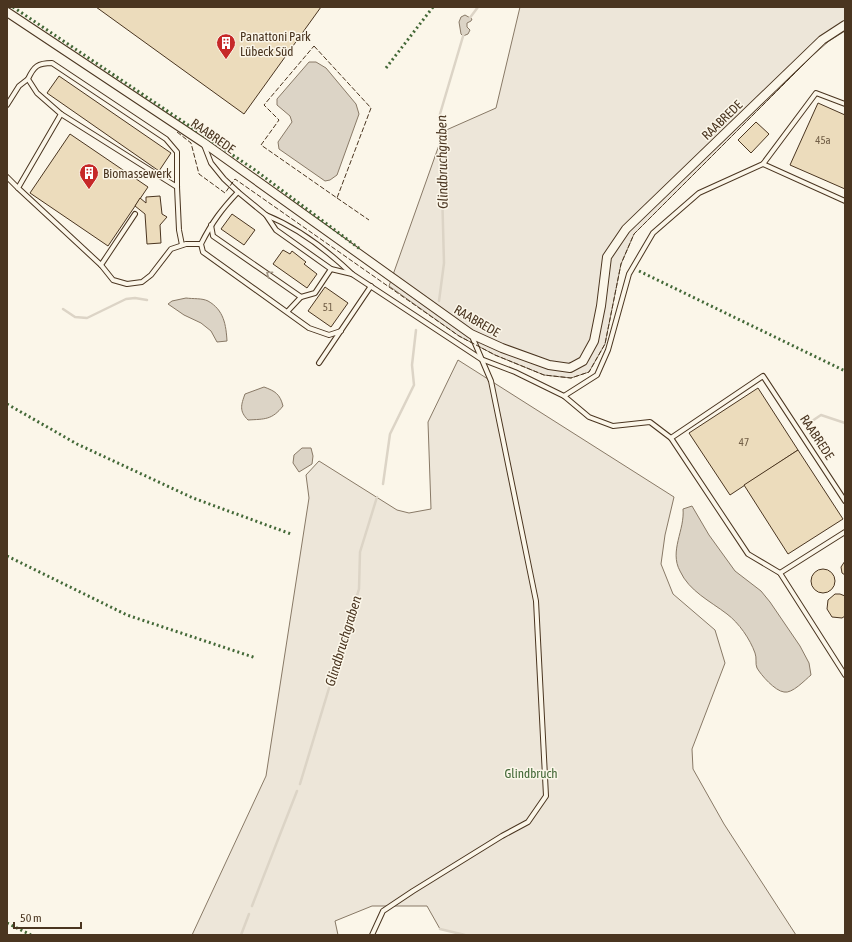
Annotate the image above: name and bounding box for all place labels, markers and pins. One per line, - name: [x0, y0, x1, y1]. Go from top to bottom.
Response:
- place label: Panattoni Park Lübeck Süd: [240, 29, 311, 59]
- building icon: Panattoni Park Lübeck Süd: [215, 32, 237, 60]
- building icon: Biomassewerk: [78, 162, 100, 190]
- place label: Biomassewerk: [103, 166, 172, 181]

